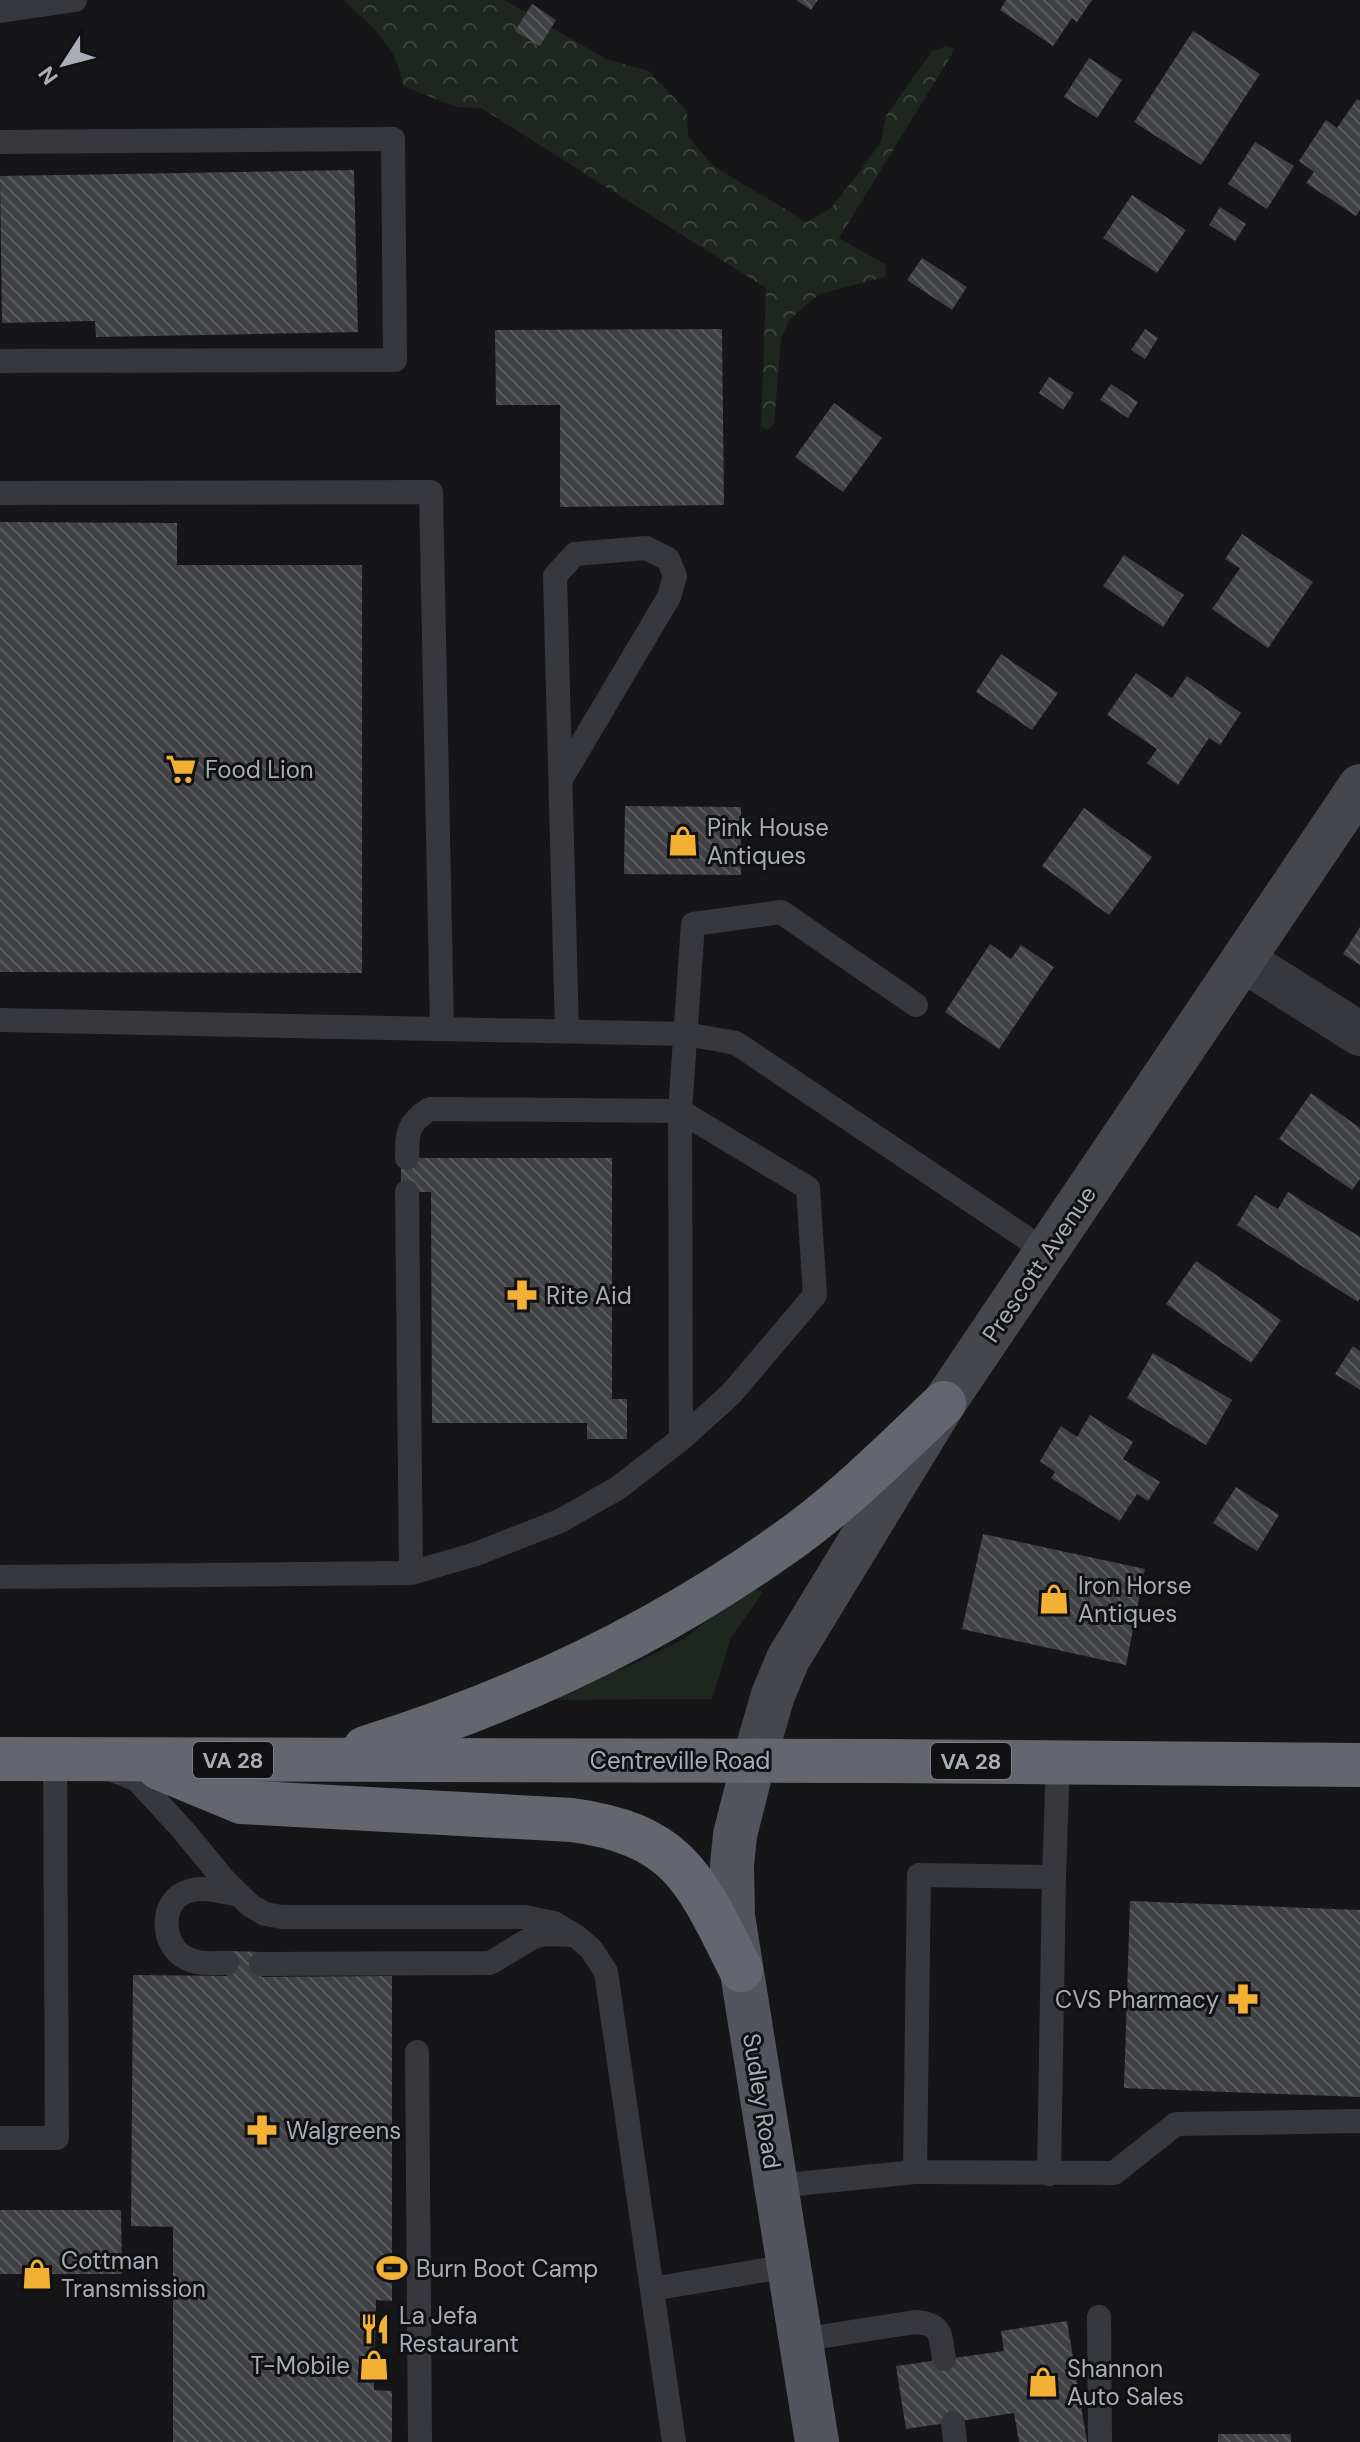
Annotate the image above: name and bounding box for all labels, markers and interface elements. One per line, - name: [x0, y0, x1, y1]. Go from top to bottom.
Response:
- north arrow: [24, 24, 104, 104]
- text: N: [32, 60, 65, 90]
- supermarket icon: Food Lion: [164, 752, 198, 786]
- place label: Food Lion: [205, 754, 314, 785]
- place label: Pink House Antiques: [707, 812, 829, 871]
- shop icon: Pink House Antiques: [666, 824, 700, 858]
- street label: Prescott Avenue: [975, 1180, 1103, 1348]
- pharmacy icon: Rite Aid: [505, 1278, 539, 1312]
- place label: Rite Aid: [546, 1280, 632, 1311]
- place label: Iron Horse Antiques: [1078, 1570, 1192, 1629]
- shop icon: Iron Horse Antiques: [1037, 1582, 1071, 1616]
- road number: VA 28: [193, 1742, 273, 1778]
- road number: VA 28: [931, 1743, 1011, 1779]
- street label: Centreville Road: [590, 1745, 770, 1776]
- pharmacy icon: CVS Pharmacy: [1226, 1982, 1260, 2016]
- place label: CVS Pharmacy: [1055, 1984, 1219, 2015]
- street label: Sudley Road: [736, 2031, 788, 2171]
- pharmacy icon: Walgreens: [245, 2113, 279, 2147]
- place label: Walgreens: [286, 2115, 401, 2146]
- place label: Cottman Transmission: [61, 2245, 206, 2304]
- sports icon: Burn Boot Camp: [375, 2251, 409, 2285]
- place label: Burn Boot Camp: [416, 2253, 598, 2284]
- shop icon: Cottman Transmission: [20, 2257, 54, 2291]
- place label: La Jefa Restaurant: [399, 2300, 519, 2359]
- restaurant icon: La Jefa Restaurant: [358, 2312, 392, 2346]
- shop icon: T-Mobile: [357, 2348, 391, 2382]
- place label: T-Mobile: [251, 2350, 350, 2381]
- place label: Shannon Auto Sales: [1067, 2353, 1184, 2412]
- shop icon: Shannon Auto Sales: [1026, 2365, 1060, 2399]

